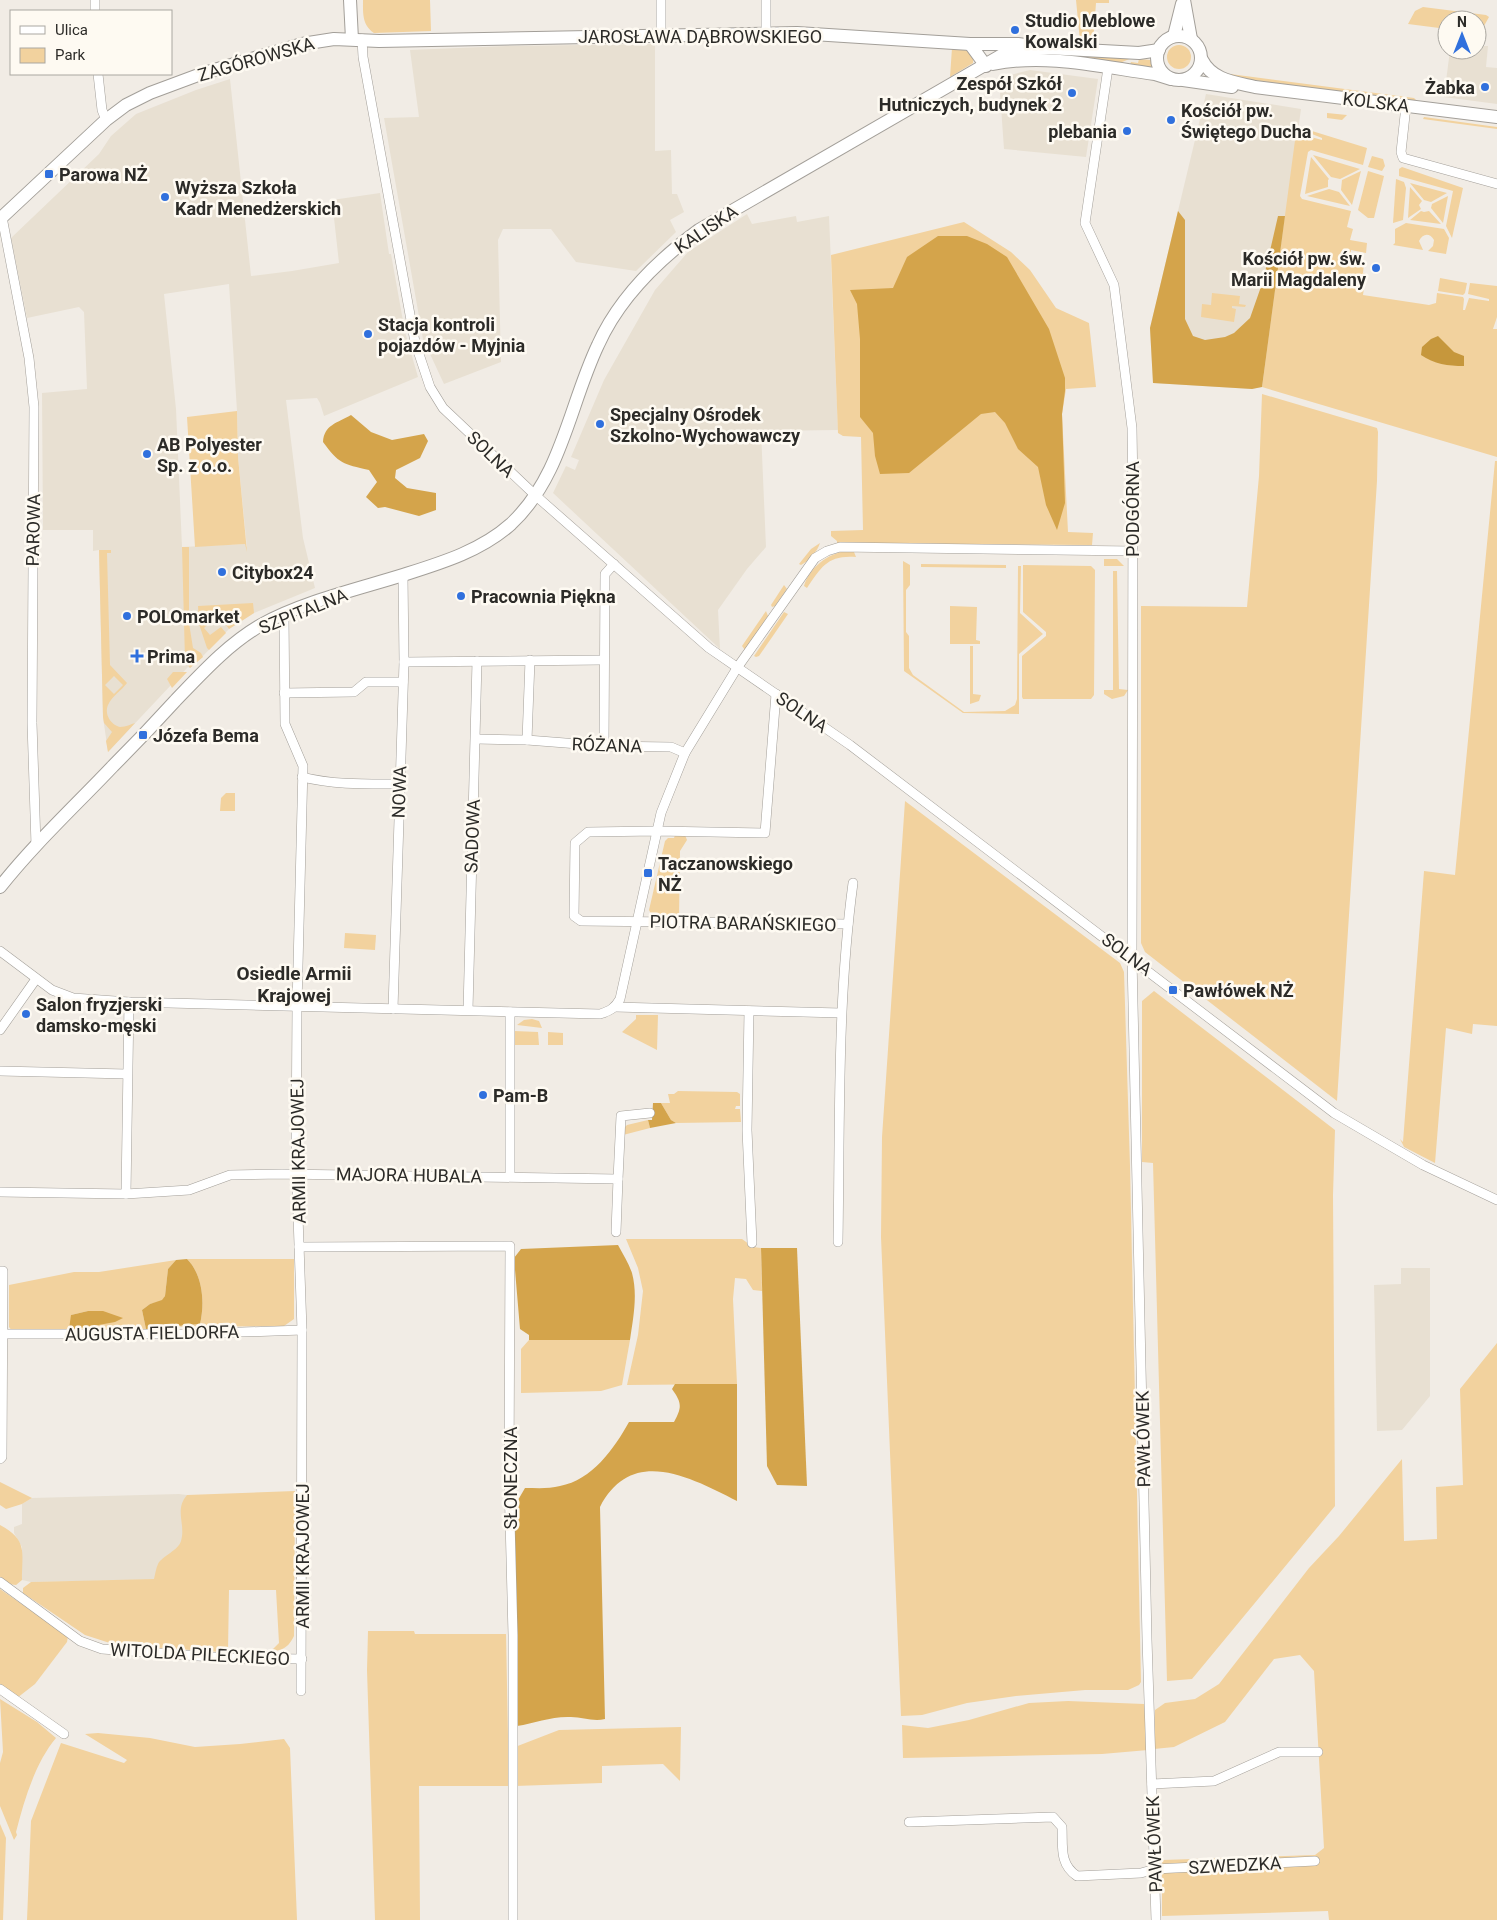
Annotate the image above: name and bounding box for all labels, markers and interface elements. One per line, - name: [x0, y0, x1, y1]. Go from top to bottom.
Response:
- legend: [10, 10, 172, 75]
- place label: Studio Meblowe Kowalski: [1025, 10, 1156, 52]
- north arrow: [1437, 10, 1487, 60]
- text: N: [1457, 14, 1467, 30]
- text: Ulica: [55, 21, 88, 39]
- marker: Studio Meblowe Kowalski: [1009, 24, 1021, 36]
- street label: JAROSŁAWA DĄBROWSKIEGO: [578, 26, 822, 47]
- street label: ZAGÓROWSKA: [195, 32, 317, 86]
- text: Park: [55, 46, 86, 64]
- place label: Zespół Szkół Hutniczych, budynek 2: [879, 73, 1062, 115]
- place label: Żabka: [1425, 77, 1475, 98]
- marker: Żabka: [1479, 81, 1491, 93]
- marker: Zespół Szkół Hutniczych, budynek 2: [1066, 87, 1078, 99]
- street label: KOLSKA: [1342, 88, 1411, 117]
- place label: Kościół pw. Świętego Ducha: [1181, 100, 1312, 142]
- marker: Kościół pw. Świętego Ducha: [1165, 114, 1177, 126]
- place label: plebania: [1048, 121, 1117, 142]
- marker: plebania: [1121, 125, 1133, 137]
- place label: Parowa NŻ: [59, 164, 148, 185]
- marker: Parowa NŻ: [43, 168, 55, 180]
- place label: Wyższa Szkoła Kadr Menedżerskich: [175, 177, 341, 219]
- marker: Wyższa Szkoła Kadr Menedżerskich: [159, 191, 171, 203]
- street label: KALISKA: [671, 200, 742, 258]
- place label: Kościół pw. św. Marii Magdaleny: [1231, 248, 1367, 290]
- marker: Kościół pw. św. Marii Magdaleny: [1370, 262, 1382, 274]
- place label: Stacja kontroli pojazdów - Myjnia: [378, 314, 526, 356]
- marker: Stacja kontroli pojazdów - Myjnia: [362, 328, 374, 340]
- place label: Specjalny Ośrodek Szkolno-Wychowawczy: [610, 404, 801, 446]
- marker: Specjalny Ośrodek Szkolno-Wychowawczy: [594, 418, 606, 430]
- street label: SOLNA: [463, 426, 519, 482]
- place label: AB Polyester Sp. z o.o.: [157, 434, 262, 476]
- marker: AB Polyester Sp. z o.o.: [141, 448, 153, 460]
- street label: PODGÓRNA: [1122, 461, 1143, 557]
- street label: PAROWA: [22, 493, 44, 567]
- place label: Citybox24: [232, 562, 314, 583]
- marker: Citybox24: [216, 566, 228, 578]
- street label: SZPITALNA: [256, 584, 351, 638]
- place label: Pracownia Piękna: [471, 586, 616, 607]
- marker: Pracownia Piękna: [455, 590, 467, 602]
- place label: POLOmarket: [137, 606, 240, 627]
- marker: POLOmarket: [121, 610, 133, 622]
- place label: Prima: [147, 646, 196, 667]
- marker: Prima: [131, 650, 143, 662]
- street label: SOLNA: [772, 687, 832, 737]
- place label: Józefa Bema: [153, 725, 259, 746]
- marker: Józefa Bema: [137, 729, 149, 741]
- street label: RÓŻANA: [571, 733, 643, 757]
- street label: NOWA: [388, 765, 410, 819]
- street label: SADOWA: [460, 798, 484, 873]
- place label: Taczanowskiego NŻ: [658, 853, 793, 895]
- marker: Taczanowskiego NŻ: [642, 867, 654, 879]
- street label: PIOTRA BARAŃSKIEGO: [649, 911, 837, 935]
- street label: SOLNA: [1098, 928, 1156, 980]
- district label: Osiedle Armii Krajowej: [236, 962, 352, 1007]
- place label: Pawłówek NŻ: [1183, 980, 1294, 1001]
- marker: Pawłówek NŻ: [1167, 984, 1179, 996]
- place label: Salon fryzjerski damsko-męski: [36, 994, 162, 1036]
- marker: Salon fryzjerski damsko-męski: [20, 1008, 32, 1020]
- street label: ARMII KRAJOWEJ: [286, 1078, 310, 1224]
- place label: Pam-B: [493, 1085, 548, 1106]
- marker: Pam-B: [477, 1089, 489, 1101]
- street label: MAJORA HUBALA: [336, 1163, 483, 1187]
- street label: AUGUSTA FIELDORFA: [65, 1321, 240, 1345]
- street label: PAWŁÓWEK: [1132, 1390, 1154, 1488]
- street label: SŁONECZNA: [500, 1426, 521, 1530]
- street label: ARMII KRAJOWEJ: [292, 1483, 313, 1629]
- street label: WITOLDA PILECKIEGO: [110, 1639, 290, 1669]
- street label: PAWŁÓWEK: [1142, 1795, 1166, 1893]
- street label: SZWEDZKA: [1188, 1852, 1282, 1878]

